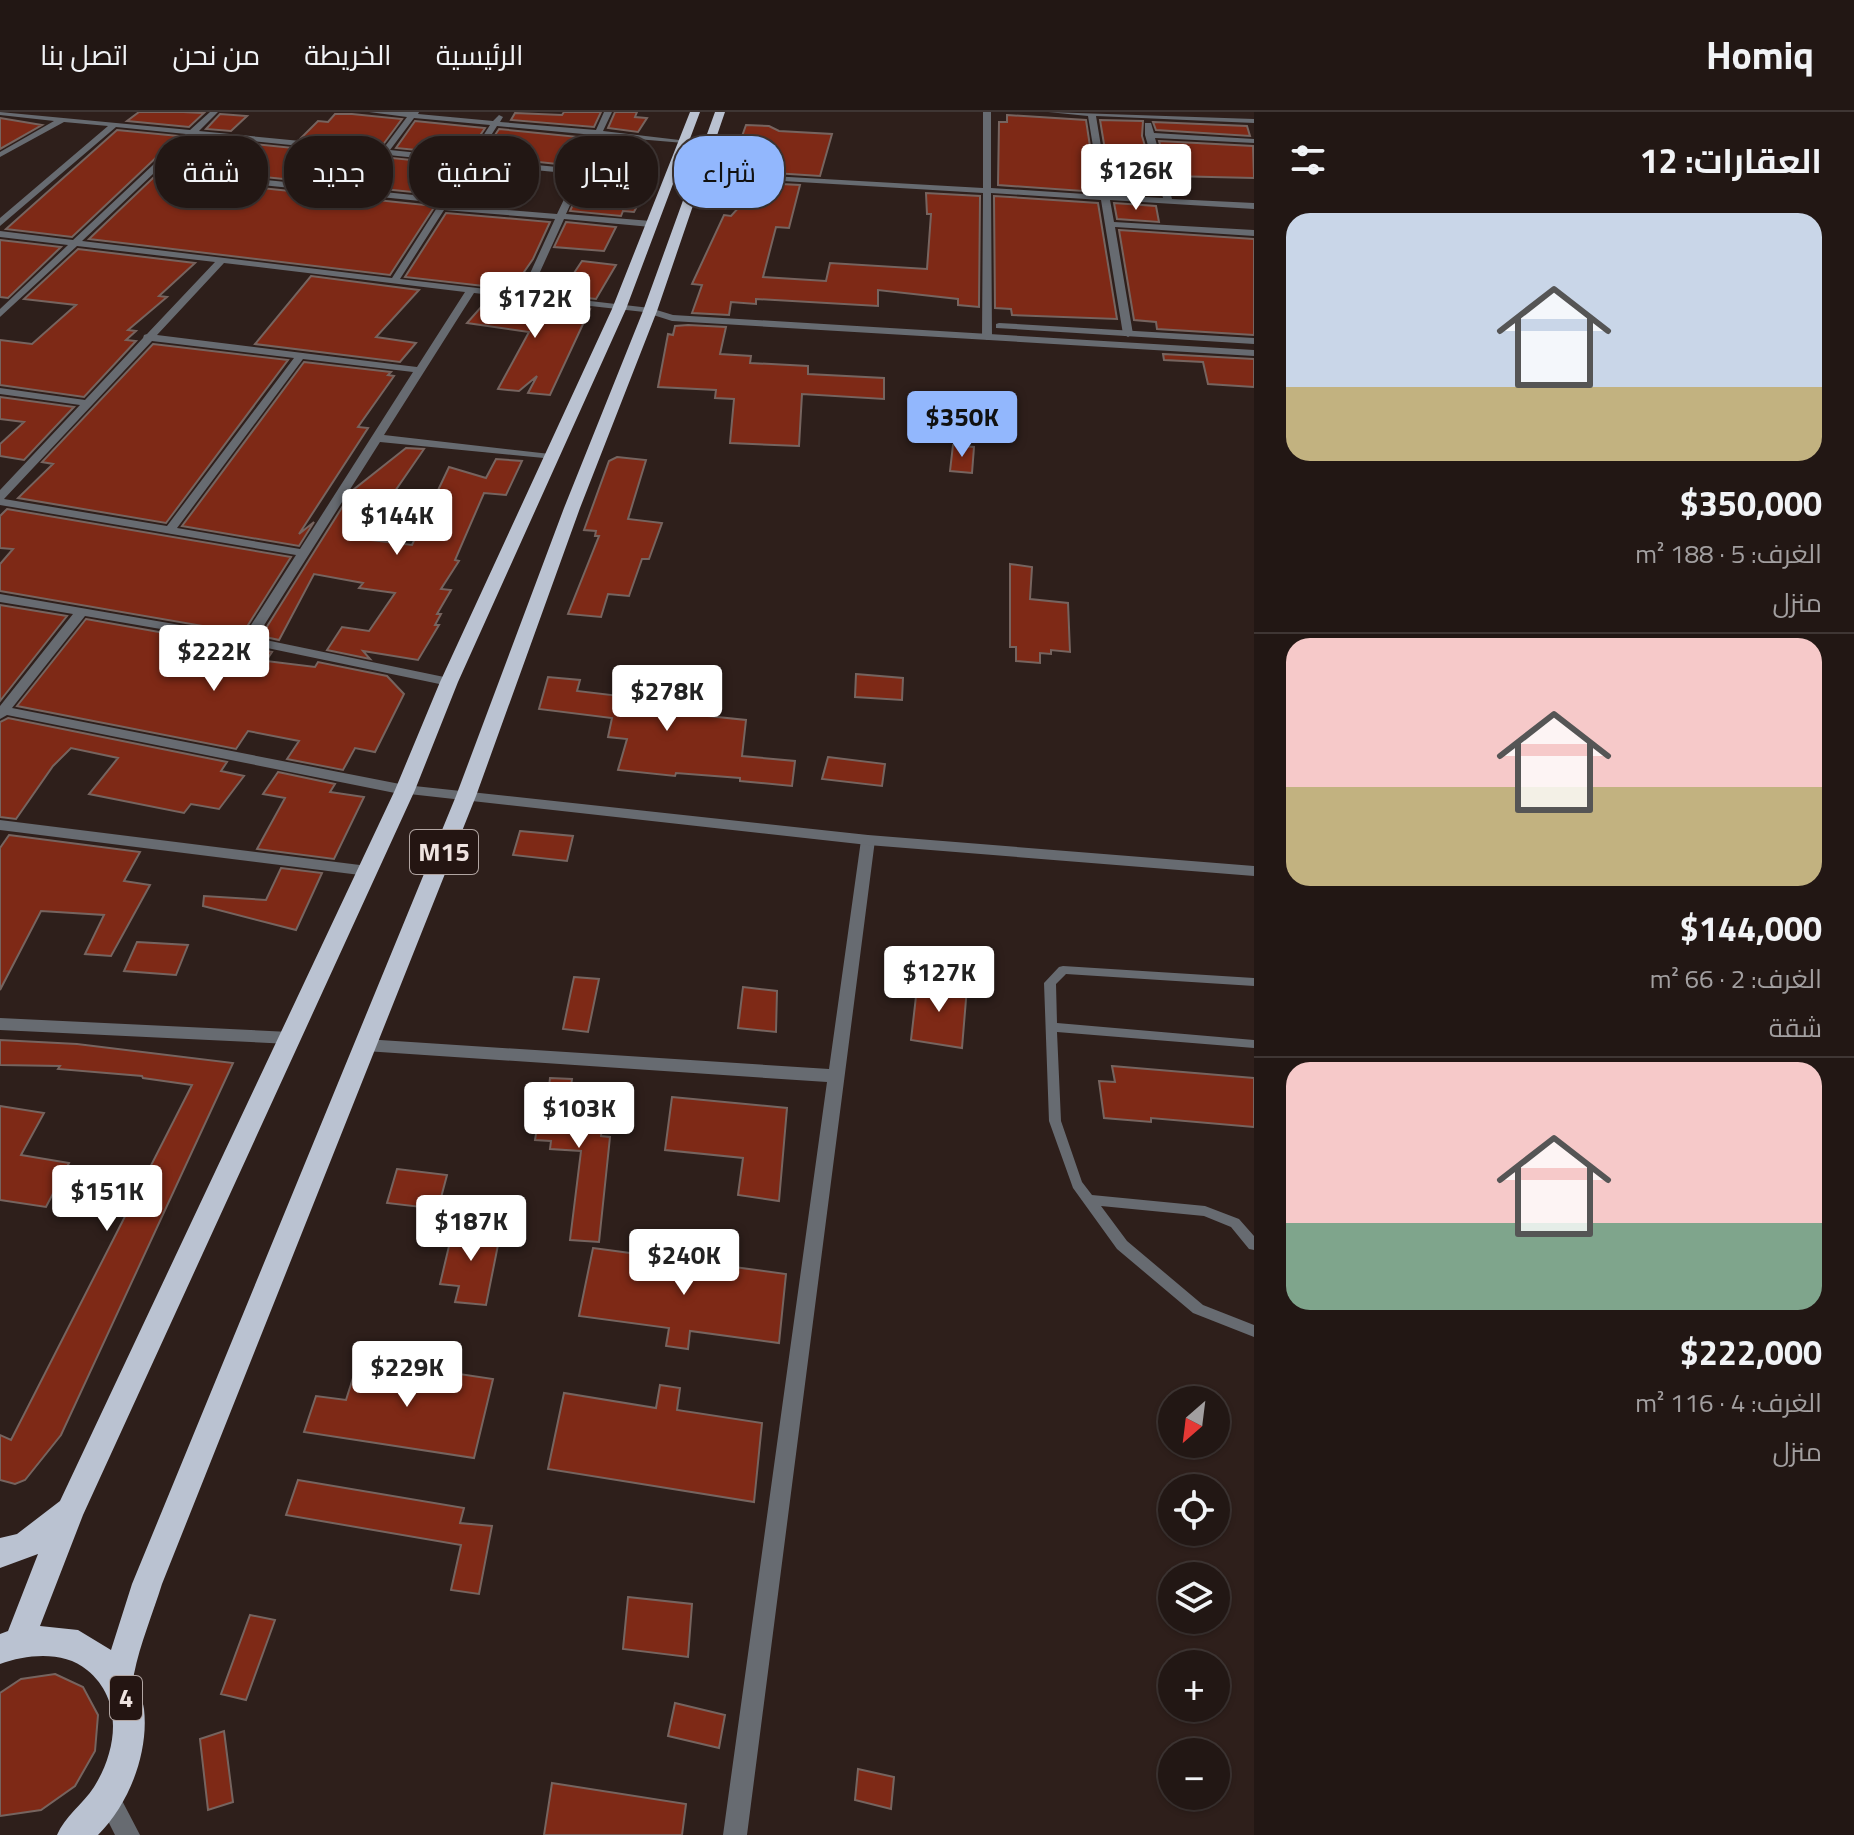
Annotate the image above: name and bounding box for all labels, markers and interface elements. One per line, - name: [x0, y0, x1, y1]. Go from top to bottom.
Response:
- text: Homiq: [1706, 26, 1814, 84]
- text: اتصل بنا: [40, 33, 129, 76]
- text: من نحن: [173, 33, 260, 76]
- text: الخريطة: [304, 33, 392, 76]
- text: الرئيسية: [436, 33, 523, 76]
- text: العقارات: 12: [1639, 134, 1822, 186]
- chip: شقة: [155, 136, 268, 208]
- chip: جديد: [284, 136, 393, 208]
- chip: تصفية: [409, 136, 539, 208]
- chip: إيجار: [555, 136, 658, 208]
- chip: شراء: [674, 136, 784, 208]
- icon: filters: [1286, 138, 1330, 182]
- pin: $126K: [1080, 144, 1192, 212]
- text: $126K: [1099, 150, 1173, 189]
- icon: home: [1482, 265, 1626, 409]
- pin: $172K: [479, 272, 591, 340]
- text: $172K: [498, 278, 572, 317]
- pin: $350K: [906, 391, 1018, 459]
- text: $350K: [925, 397, 999, 436]
- text: $350,000: [1680, 477, 1822, 529]
- pin: $144K: [341, 489, 453, 557]
- text: $144K: [360, 495, 434, 534]
- text: الغرف: 5 · 188 m²: [1635, 534, 1822, 573]
- text: منزل: [1773, 583, 1822, 622]
- pin: $222K: [158, 625, 270, 693]
- text: $222K: [177, 631, 251, 670]
- pin: $278K: [611, 665, 723, 733]
- text: $278K: [630, 671, 704, 710]
- icon: home: [1482, 690, 1626, 834]
- road number: M15: [410, 830, 478, 874]
- text: $144,000: [1680, 902, 1822, 954]
- pin: $127K: [883, 946, 995, 1014]
- text: $127K: [902, 952, 976, 991]
- text: الغرف: 2 · 66 m²: [1650, 959, 1822, 998]
- text: شقة: [1769, 1008, 1822, 1047]
- pin: $103K: [523, 1082, 635, 1150]
- text: $103K: [542, 1088, 616, 1127]
- icon: home: [1482, 1114, 1626, 1258]
- pin: $151K: [51, 1165, 163, 1233]
- text: $151K: [70, 1171, 144, 1210]
- pin: $187K: [415, 1195, 527, 1263]
- text: $187K: [434, 1201, 508, 1240]
- pin: $240K: [628, 1229, 740, 1297]
- text: $240K: [647, 1235, 721, 1274]
- text: $222,000: [1680, 1326, 1822, 1378]
- pin: $229K: [351, 1341, 463, 1409]
- text: $229K: [370, 1347, 444, 1386]
- text: الغرف: 4 · 116 m²: [1635, 1383, 1822, 1422]
- north arrow: [1158, 1386, 1230, 1458]
- map controls: [1158, 1386, 1230, 1810]
- text: منزل: [1773, 1432, 1822, 1471]
- button: locate: [1158, 1474, 1230, 1546]
- button: layers: [1158, 1562, 1230, 1634]
- button: +: [1158, 1650, 1230, 1722]
- road number: 4: [110, 1676, 142, 1720]
- button: −: [1158, 1738, 1230, 1810]

